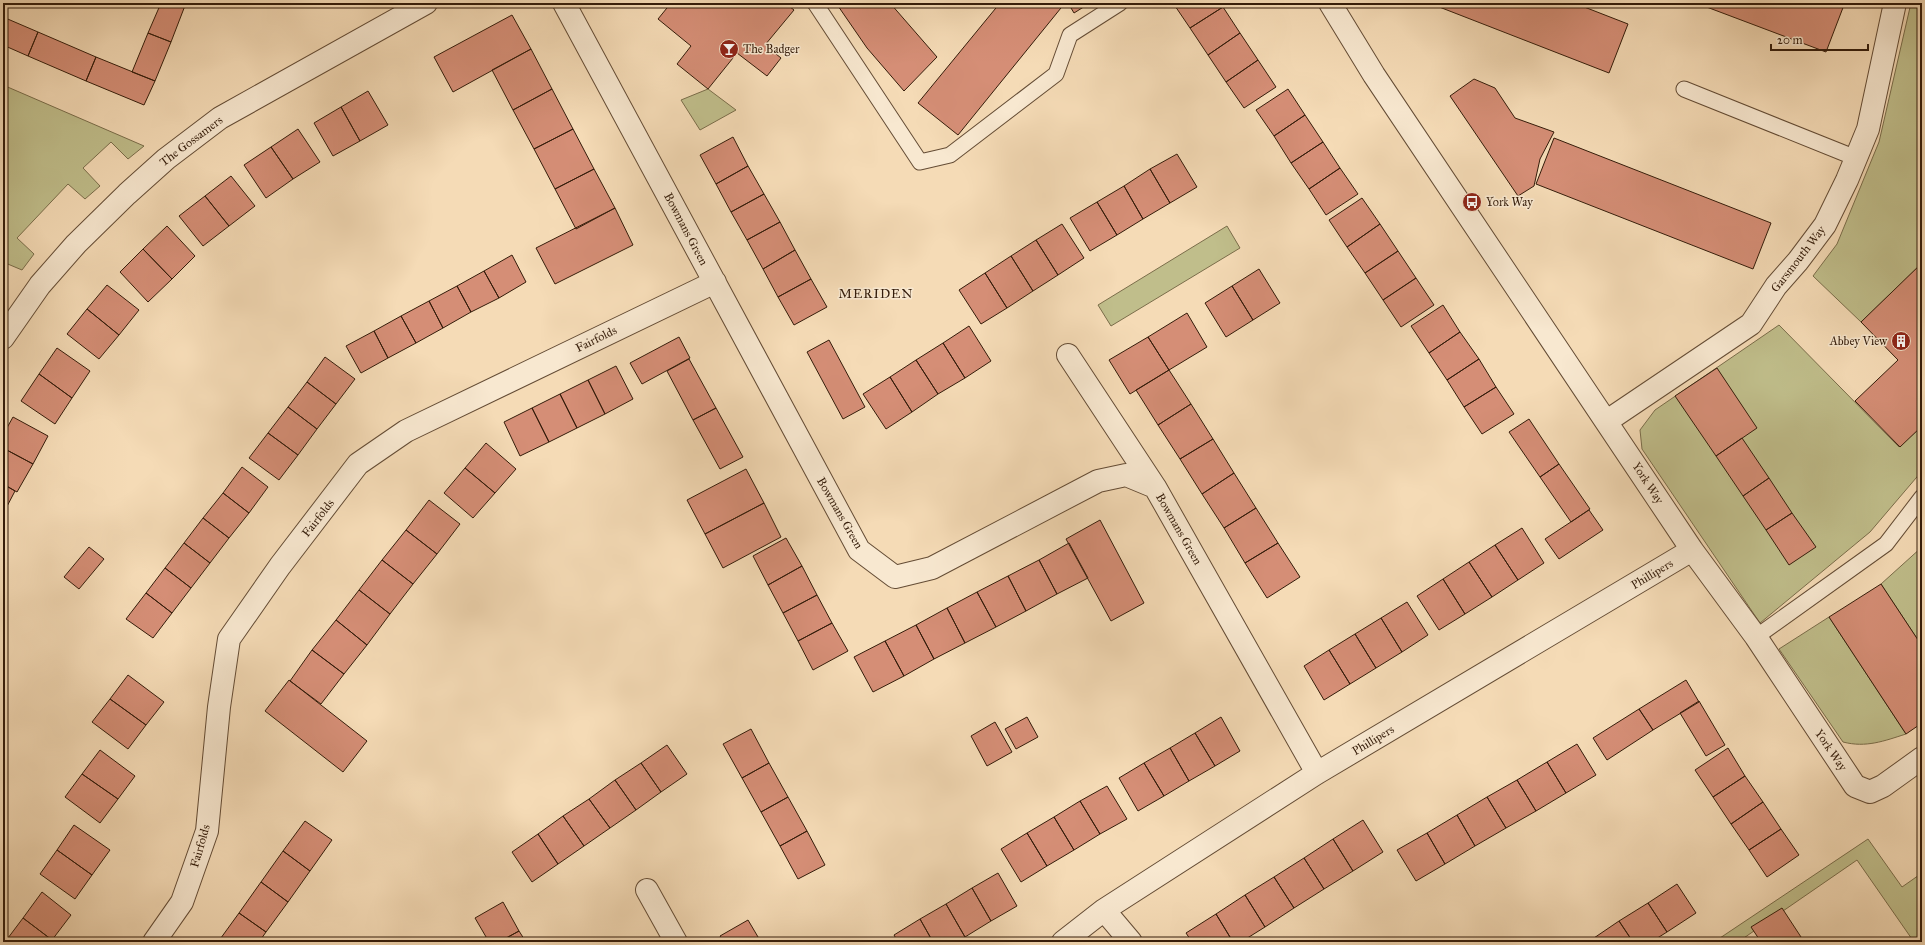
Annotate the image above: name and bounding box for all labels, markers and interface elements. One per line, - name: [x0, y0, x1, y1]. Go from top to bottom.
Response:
- scale bar: [1771, 26, 1868, 52]
- text: 20 m: [1777, 33, 1803, 47]
- bar icon: The Badger: [718, 38, 740, 60]
- place label: The Badger: [743, 42, 800, 57]
- street label: The Gossamers: [157, 113, 225, 169]
- street label: Bowmans Green: [661, 190, 711, 268]
- bus stop icon: York Way: [1461, 191, 1483, 213]
- place label: York Way: [1486, 195, 1533, 209]
- street label: Garsmouth Way: [1768, 223, 1828, 295]
- district label: MERIDEN: [839, 286, 913, 302]
- street label: Fairfolds: [573, 323, 619, 355]
- building icon: Abbey View: [1890, 330, 1912, 352]
- place label: Abbey View: [1829, 334, 1887, 348]
- street label: York Way: [1629, 460, 1667, 507]
- street label: Bowmans Green: [814, 475, 866, 552]
- street label: Bowmans Green: [1153, 491, 1205, 568]
- street label: Fairfolds: [299, 496, 337, 540]
- street label: Phillipers: [1628, 556, 1676, 592]
- street label: Phillipers: [1349, 722, 1397, 758]
- street label: York Way: [1812, 727, 1850, 774]
- street label: Fairfolds: [187, 823, 213, 869]

